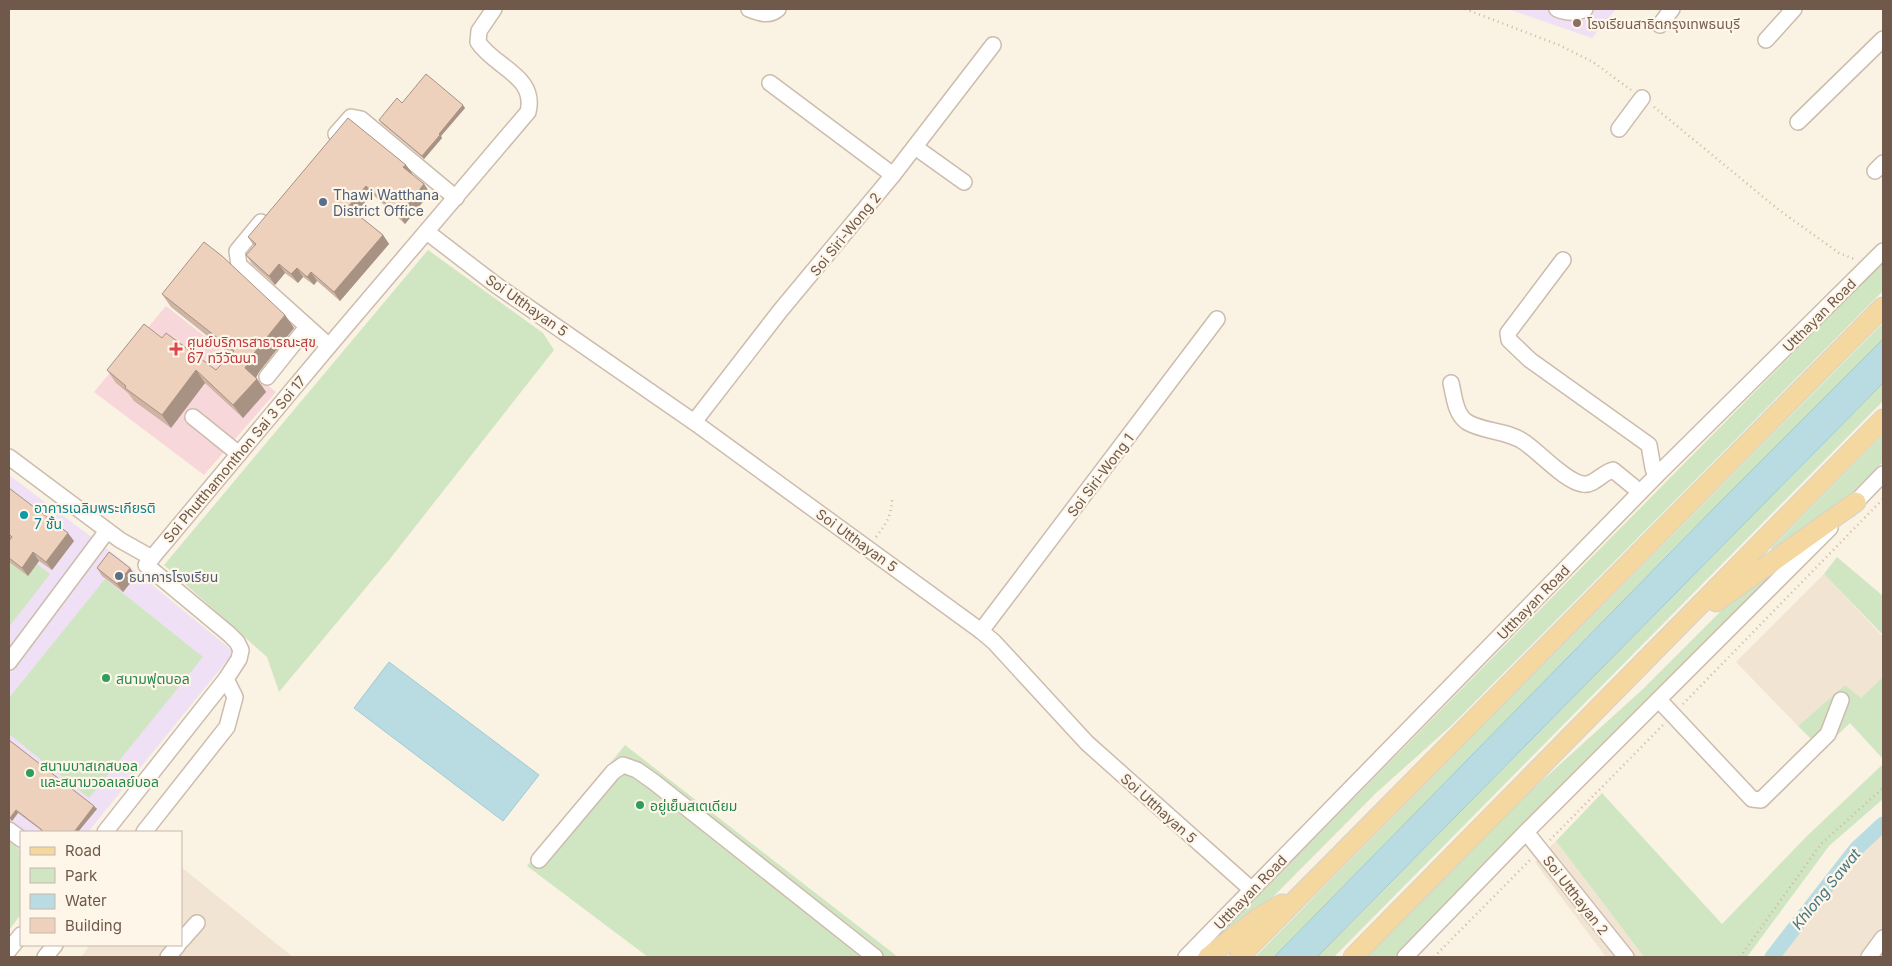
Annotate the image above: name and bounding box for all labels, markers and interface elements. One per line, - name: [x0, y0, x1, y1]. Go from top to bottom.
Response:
- place label: โรงเรียนสาธิตกรุงเทพธนบุรี: [1587, 15, 1740, 33]
- marker: โรงเรียนสาธิตกรุงเทพธนบุรี: [1571, 17, 1583, 29]
- place label: Thawi Watthana District Office: [333, 186, 439, 219]
- street label: Soi Siri-Wong 2: [806, 189, 884, 279]
- marker: Thawi Watthana District Office: [317, 196, 329, 208]
- street label: Soi Utthayan 5: [483, 270, 571, 340]
- street label: Utthayan Road: [1779, 275, 1859, 355]
- place label: ศูนย์บริการสาธารณะสุข 67 ทวีวัฒนา: [187, 333, 316, 366]
- marker: ศูนย์บริการสาธารณะสุข 67 ทวีวัฒนา: [169, 342, 183, 356]
- street label: Soi Phutthamonthon Sai 3 Soi 17: [159, 372, 309, 546]
- street label: Soi Siri-Wong 1: [1063, 430, 1137, 520]
- place label: อาคารเฉลิมพระเกียรติ 7 ชั้น: [34, 499, 156, 532]
- street label: Soi Utthayan 5: [813, 505, 901, 575]
- marker: อาคารเฉลิมพระเกียรติ 7 ชั้น: [18, 509, 30, 521]
- street label: Utthayan Road: [1493, 561, 1573, 643]
- place label: ธนาคารโรงเรียน: [129, 568, 218, 585]
- marker: ธนาคารโรงเรียน: [113, 570, 125, 582]
- place label: สนามฟุตบอล: [116, 670, 190, 688]
- marker: สนามฟุตบอล: [100, 672, 112, 684]
- place label: สนามบาสเกสบอล และสนามวอลเลย์บอล: [40, 757, 159, 790]
- marker: สนามบาสเกสบอล และสนามวอลเลย์บอล: [24, 767, 36, 779]
- street label: Soi Utthayan 5: [1118, 769, 1200, 847]
- place label: อยู่เย็นสเตเดียม: [650, 797, 737, 815]
- marker: อยู่เย็นสเตเดียม: [634, 799, 646, 811]
- legend: [20, 831, 182, 946]
- text: Road: [65, 841, 101, 860]
- water label: Khlong Sawat: [1788, 844, 1865, 933]
- street label: Utthayan Road: [1210, 851, 1290, 933]
- street label: Soi Utthayan 2: [1540, 852, 1612, 938]
- text: Park: [65, 866, 98, 885]
- text: Water: [65, 891, 107, 910]
- text: Building: [65, 916, 122, 935]

